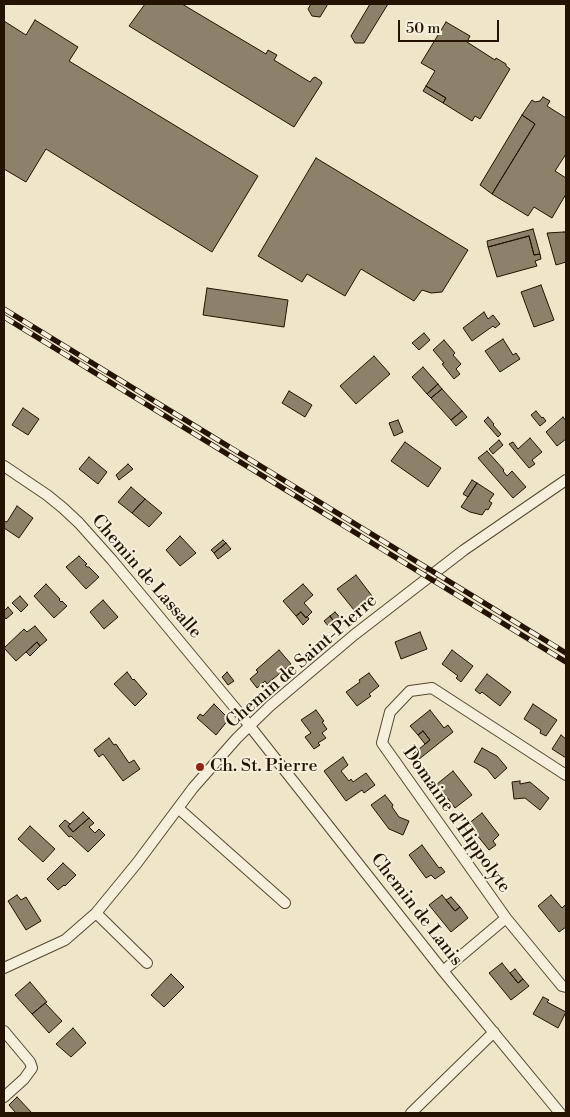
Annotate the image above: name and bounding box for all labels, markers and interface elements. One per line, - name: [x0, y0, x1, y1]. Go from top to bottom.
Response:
- scale bar: [400, 10, 501, 42]
- text: 50 m: [406, 19, 440, 38]
- street label: Chemin de Lassalle: [86, 511, 206, 643]
- street label: Chemin de Saint-Pierre: [222, 590, 382, 734]
- street label: Domaine d'Hippolyte: [397, 743, 515, 897]
- place label: Ch. St. Pierre: [210, 756, 318, 778]
- marker: Ch. St. Pierre: [194, 761, 206, 773]
- street label: Chemin de Lanis: [365, 849, 467, 971]

